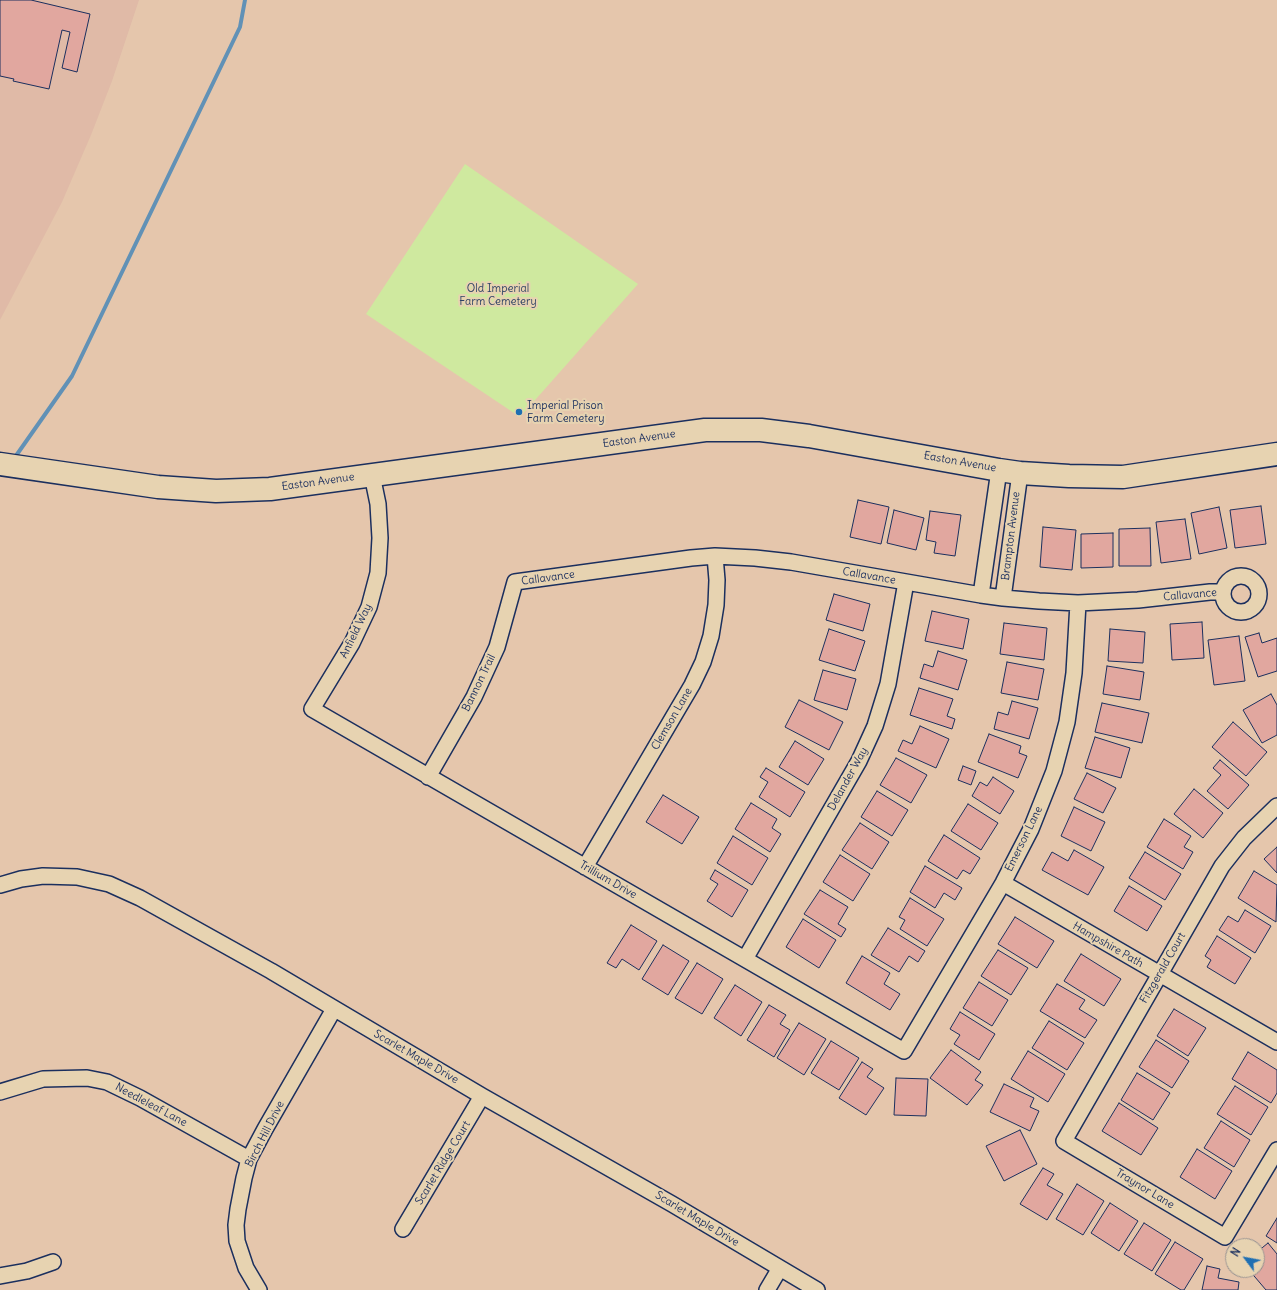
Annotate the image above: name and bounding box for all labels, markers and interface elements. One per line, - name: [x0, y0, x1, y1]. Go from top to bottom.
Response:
- park label: Old Imperial Farm Cemetery: [459, 282, 537, 308]
- place label: Imperial Prison Farm Cemetery: [527, 399, 604, 425]
- marker: Imperial Prison Farm Cemetery: [514, 407, 524, 417]
- street label: Easton Avenue: [602, 427, 676, 451]
- street label: Easton Avenue: [923, 449, 997, 475]
- street label: Easton Avenue: [281, 470, 355, 494]
- street label: Brampton Avenue: [999, 491, 1023, 581]
- street label: Callavance: [841, 565, 897, 587]
- street label: Callavance: [520, 568, 576, 588]
- street label: Callavance: [1163, 586, 1217, 604]
- street label: Anfield Way: [337, 602, 375, 660]
- street label: Bannon Trail: [459, 652, 499, 714]
- street label: Clemson Lane: [649, 685, 695, 753]
- street label: Delander Way: [825, 745, 871, 813]
- street label: Emerson Lane: [1002, 804, 1046, 874]
- street label: Trillium Drive: [577, 858, 639, 902]
- street label: Hampshire Path: [1070, 919, 1146, 971]
- street label: Fitzgerald Court: [1137, 930, 1189, 1006]
- street label: Scarlet Maple Drive: [371, 1027, 461, 1087]
- street label: Needleleaf Lane: [113, 1080, 189, 1130]
- street label: Birch Hill Drive: [243, 1099, 287, 1169]
- street label: Scarlet Ridge Court: [413, 1119, 473, 1207]
- street label: Traynor Lane: [1113, 1166, 1177, 1212]
- street label: Scarlet Maple Drive: [653, 1189, 741, 1249]
- north arrow: [1225, 1238, 1265, 1278]
- text: N: [1228, 1245, 1244, 1259]

